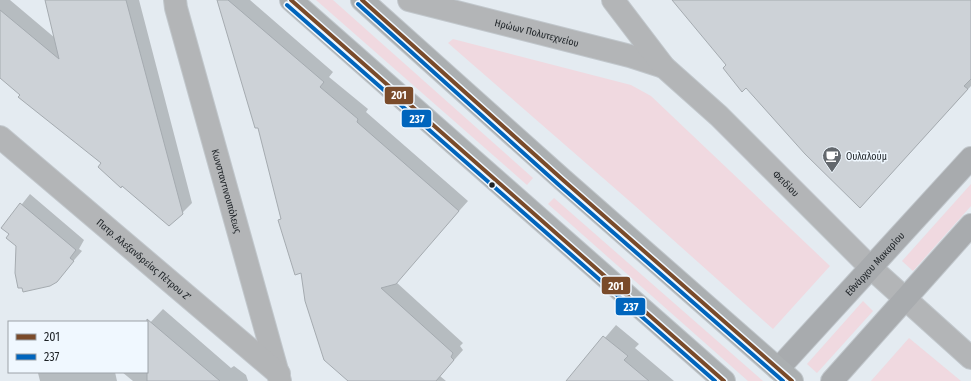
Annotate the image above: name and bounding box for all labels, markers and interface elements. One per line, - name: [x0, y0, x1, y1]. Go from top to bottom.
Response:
- street label: Ηρώων Πολυτεχνείου: [493, 17, 580, 50]
- line badge: 201: [384, 86, 414, 105]
- text: 201: [390, 89, 407, 102]
- line badge: 237: [401, 109, 432, 128]
- text: 237: [409, 113, 425, 126]
- cafe icon: Ουλαλούμ: [821, 145, 843, 173]
- street label: Κωνσταντινουπόλεως: [209, 148, 244, 235]
- place label: Ουλαλούμ: [846, 150, 887, 163]
- street label: Φειδίου: [770, 168, 801, 200]
- unlabelled marker: [487, 180, 497, 190]
- street label: Πατρ. Αλεξανδρείας Πέτρου Ζ’: [94, 217, 193, 304]
- street label: Εθνάρχου Μακαρίου: [843, 230, 907, 298]
- line badge: 201: [601, 276, 631, 295]
- text: 201: [607, 280, 624, 293]
- line badge: 237: [615, 297, 646, 316]
- text: 237: [623, 301, 639, 314]
- legend: [8, 321, 148, 373]
- text: 201: [44, 330, 60, 344]
- text: 237: [44, 350, 60, 364]

